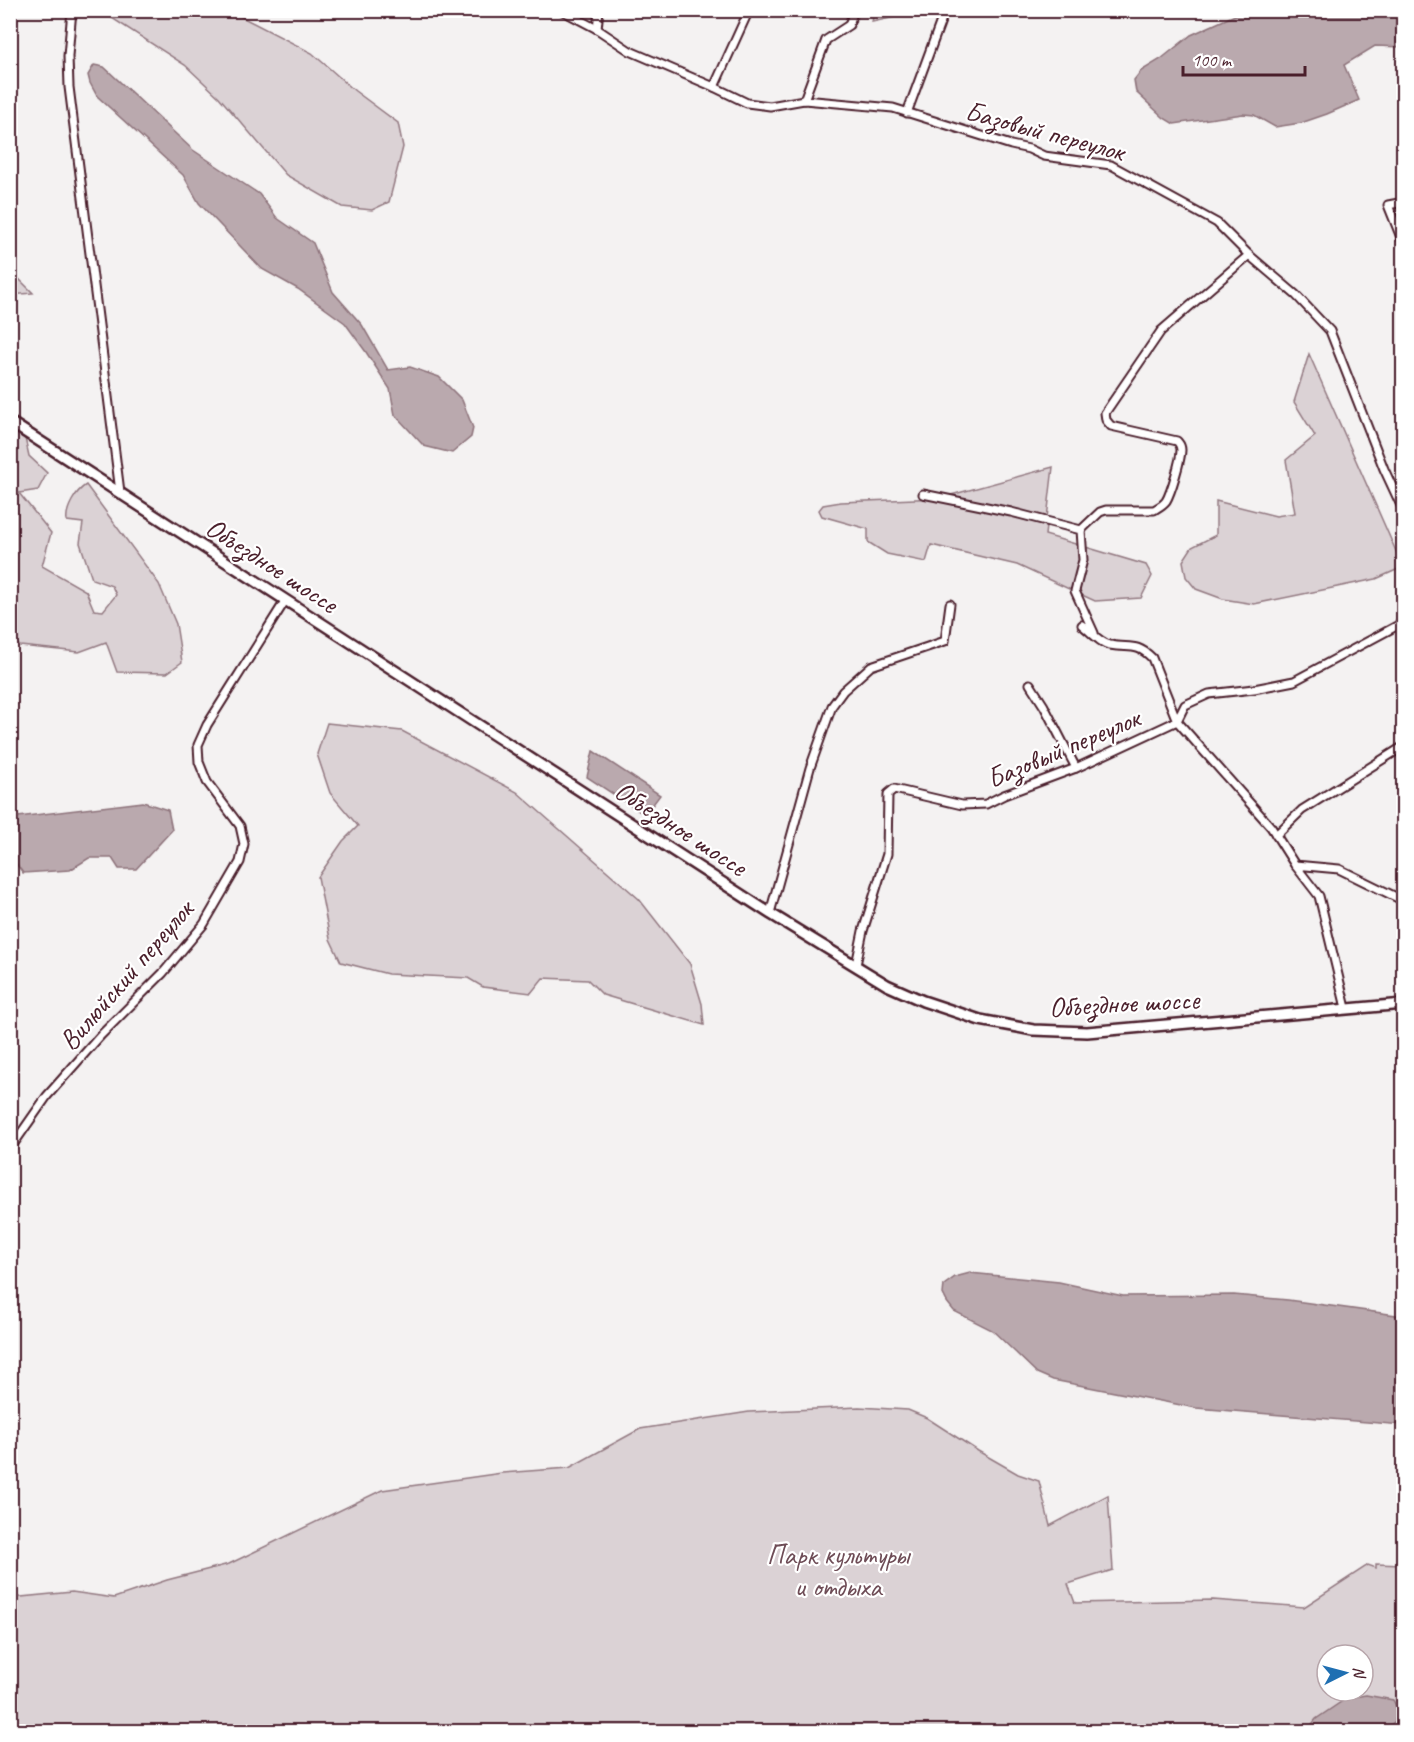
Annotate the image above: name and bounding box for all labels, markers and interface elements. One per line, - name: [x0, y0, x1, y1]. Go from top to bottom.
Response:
- scale bar: [1183, 39, 1304, 77]
- text: 100 m: [1192, 49, 1233, 71]
- street label: Базовый переулок: [962, 93, 1131, 171]
- street label: Объездное шоссе: [199, 509, 346, 622]
- street label: Базовый переулок: [981, 699, 1148, 797]
- street label: Объездное шоссе: [608, 772, 755, 885]
- street label: Вилюйский переулок: [51, 891, 203, 1057]
- street label: Объездное шоссе: [1048, 981, 1202, 1025]
- park label: Парк культуры и отдыха: [767, 1537, 912, 1604]
- north arrow: [1315, 1643, 1375, 1703]
- text: N: [1348, 1666, 1370, 1681]

